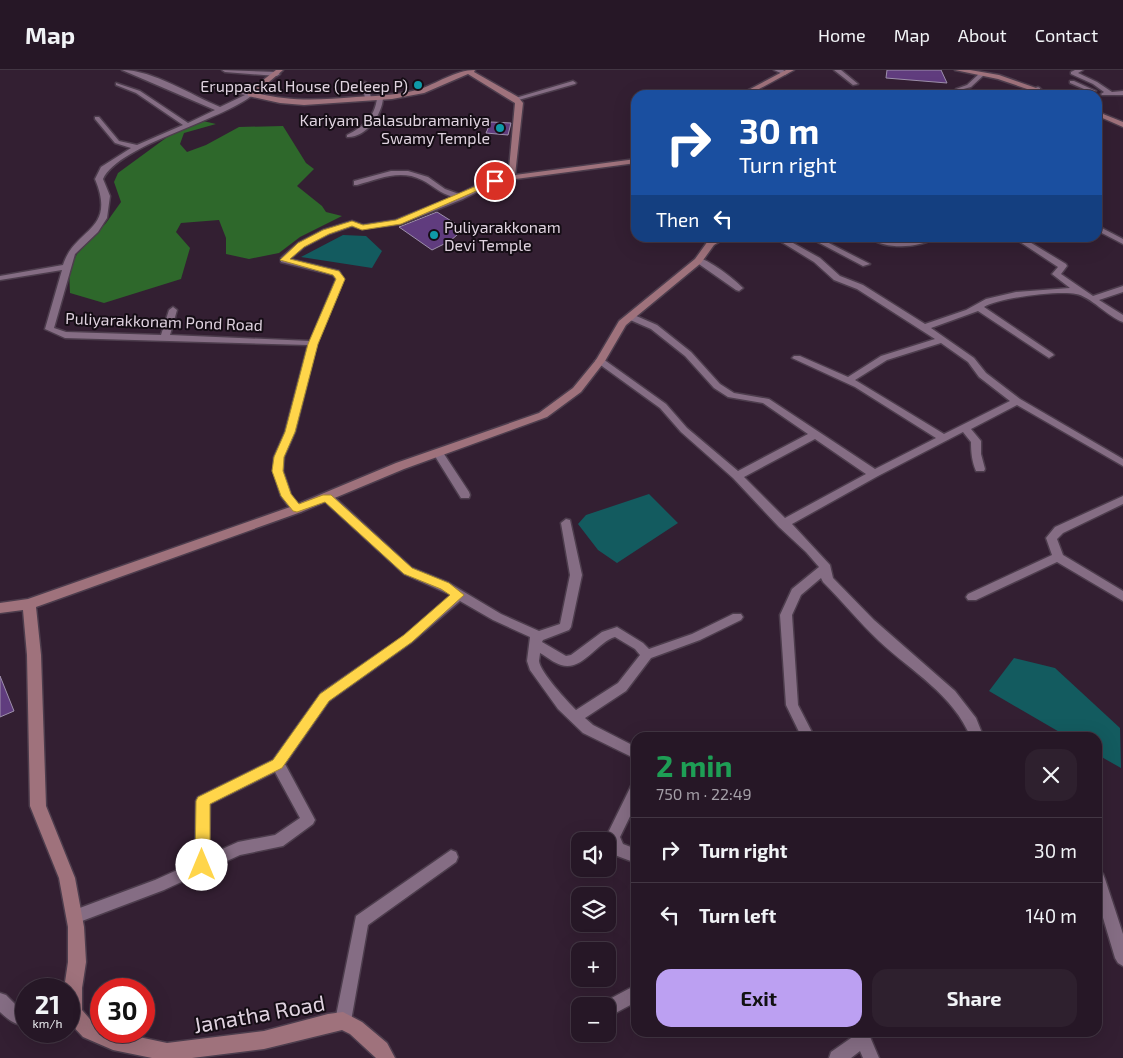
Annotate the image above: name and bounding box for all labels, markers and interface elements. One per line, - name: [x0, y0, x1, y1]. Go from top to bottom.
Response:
- text: Map: [25, 20, 75, 49]
- text: Home: [818, 24, 866, 46]
- text: Map: [894, 24, 930, 46]
- text: About: [958, 24, 1007, 46]
- text: Contact: [1035, 24, 1098, 46]
- place label: Eruppackal House (Deleep P): [200, 76, 408, 95]
- marker: Eruppackal House (Deleep P): [412, 79, 424, 91]
- text: 30 m: [739, 109, 819, 151]
- place label: Kariyam Balasubramaniya Swamy Temple: [300, 110, 490, 147]
- icon: right: [656, 110, 721, 175]
- marker: Kariyam Balasubramaniya Swamy Temple: [494, 122, 506, 134]
- text: Turn right: [739, 151, 837, 177]
- pin: [474, 160, 516, 202]
- icon: arrive: [481, 167, 509, 195]
- icon: left: [709, 205, 737, 233]
- text: Then: [656, 208, 699, 231]
- place label: Puliyarakkonam Devi Temple: [444, 217, 561, 254]
- marker: Puliyarakkonam Devi Temple: [428, 229, 440, 241]
- street label: Puliyarakkonam Pond Road: [65, 308, 263, 334]
- text: 2 min: [656, 747, 733, 783]
- button: close: [1025, 749, 1077, 801]
- text: 750 m · 22:49: [656, 784, 752, 803]
- map controls: [571, 832, 616, 1042]
- button: sound: [571, 832, 616, 877]
- icon: right: [656, 836, 684, 864]
- position arrow: [175, 838, 227, 890]
- text: Turn right: [699, 839, 787, 862]
- text: 30 m: [1034, 839, 1077, 862]
- button: layers: [571, 887, 616, 932]
- icon: left: [656, 901, 684, 929]
- text: Turn left: [699, 904, 776, 927]
- text: 140 m: [1025, 904, 1077, 927]
- button: +: [571, 942, 616, 987]
- button: Exit: [656, 969, 862, 1027]
- button: Share: [872, 969, 1077, 1027]
- speed limit sign: 30: [90, 978, 155, 1043]
- text: 21: [35, 989, 60, 1019]
- street label: Janatha Road: [191, 989, 327, 1037]
- button: −: [571, 997, 616, 1042]
- text: km/h: [33, 1016, 62, 1030]

